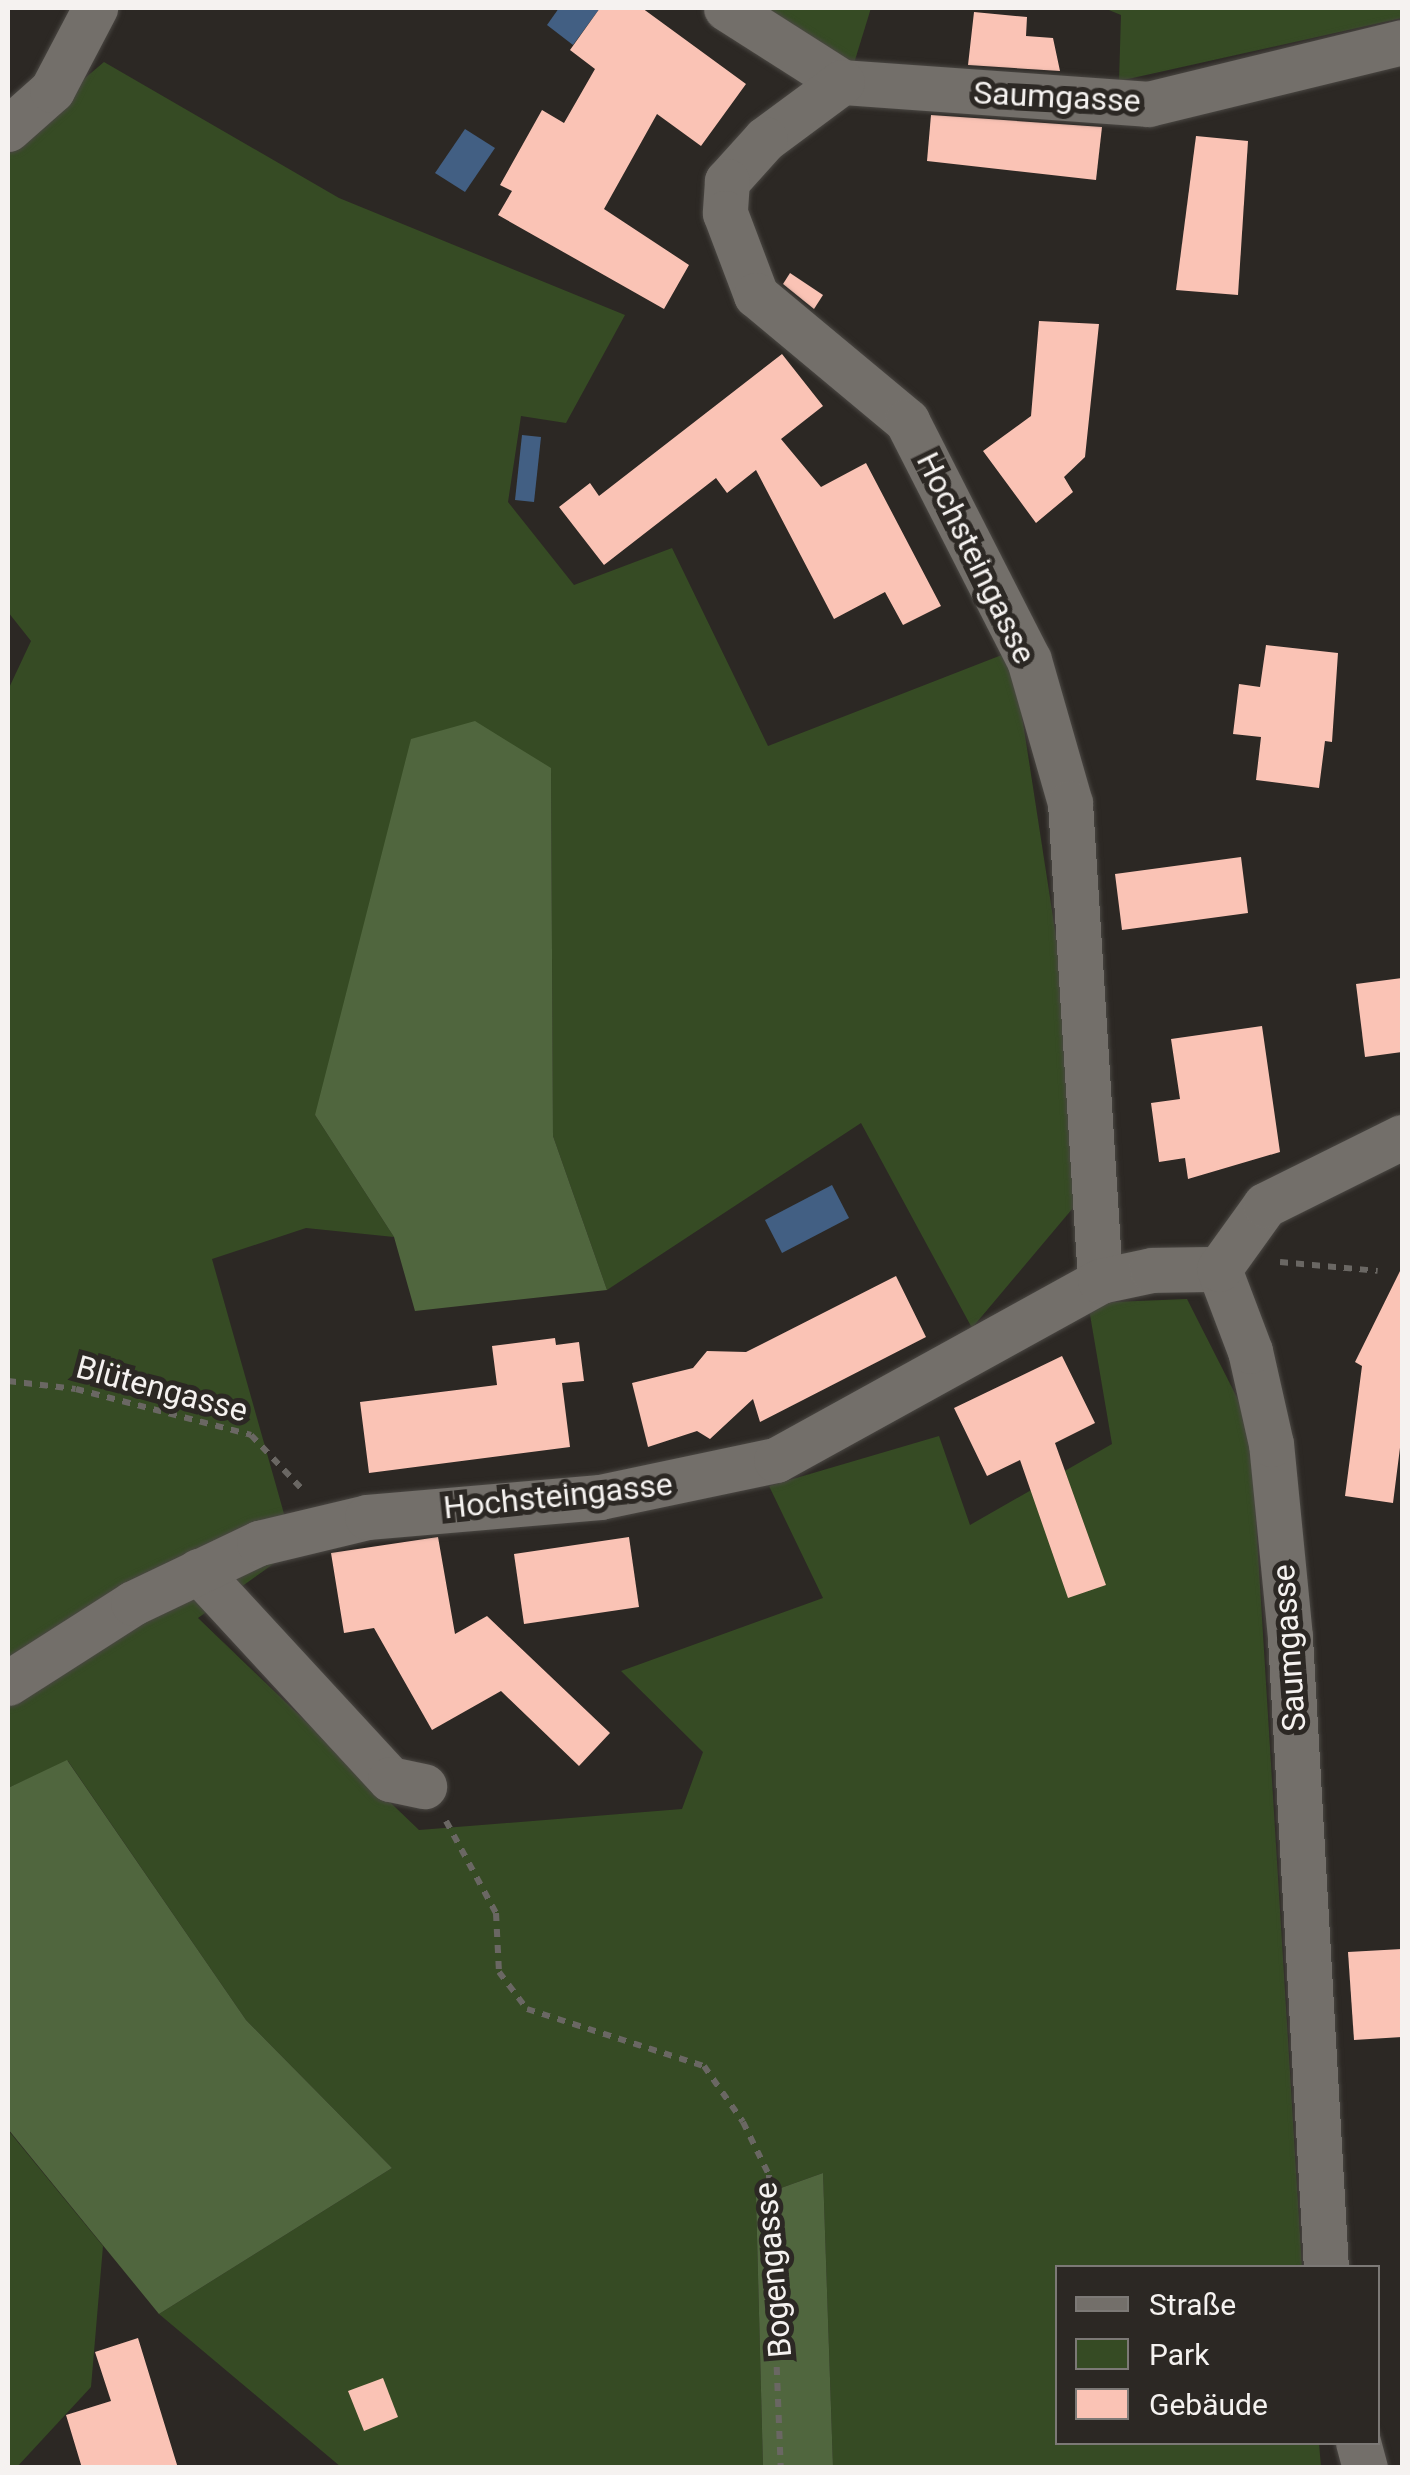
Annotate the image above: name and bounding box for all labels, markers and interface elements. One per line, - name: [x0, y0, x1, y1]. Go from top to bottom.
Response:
- street label: Saumgasse: [972, 73, 1142, 121]
- street label: Hochsteingasse: [908, 446, 1044, 670]
- street label: Blütengasse: [72, 1348, 252, 1430]
- street label: Hochsteingasse: [442, 1465, 674, 1527]
- street label: Saumgasse: [1264, 1563, 1314, 1733]
- street label: Bogengasse: [746, 2181, 800, 2359]
- legend: [1055, 2265, 1380, 2445]
- text: Straße: [1149, 2287, 1236, 2322]
- text: Park: [1149, 2337, 1209, 2372]
- text: Gebäude: [1149, 2387, 1268, 2422]

